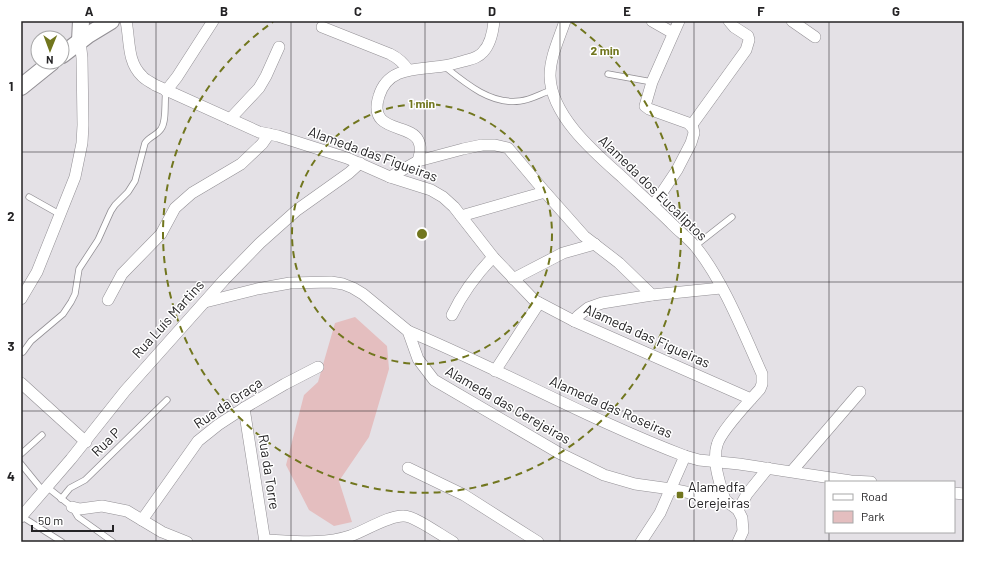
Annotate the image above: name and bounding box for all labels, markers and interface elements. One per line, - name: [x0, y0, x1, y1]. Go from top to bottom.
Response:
- text: A: [85, 3, 94, 19]
- text: B: [220, 3, 228, 19]
- text: C: [354, 3, 362, 19]
- text: D: [488, 3, 496, 19]
- text: E: [623, 3, 631, 19]
- text: F: [757, 3, 765, 19]
- text: G: [892, 3, 900, 19]
- north arrow: [30, 30, 70, 70]
- text: 2 min: [591, 43, 619, 57]
- text: N: [46, 54, 54, 67]
- text: 1: [9, 78, 13, 94]
- text: 1 min: [409, 96, 435, 110]
- street label: Alameda das Figueiras: [306, 122, 440, 185]
- street label: Alameda dos Eucaliptos: [596, 131, 711, 244]
- text: 2: [7, 208, 15, 224]
- centre of rings: [415, 227, 429, 241]
- street label: Rua Luís Martins: [128, 276, 207, 361]
- street label: Alameda das Figueiras: [582, 300, 713, 371]
- text: 3: [7, 338, 15, 354]
- street label: Alameda das Cerejeiras: [443, 362, 574, 447]
- street label: Alameda das Roseiras: [547, 372, 675, 441]
- street label: Rua da Graça: [190, 373, 265, 432]
- street label: Rua P: [87, 424, 124, 460]
- street label: Rua da Torre: [255, 433, 284, 511]
- text: 4: [7, 468, 15, 484]
- place label: Alamedfa Cerejeiras: [688, 478, 750, 511]
- legend: [825, 481, 955, 533]
- text: Road: [861, 489, 888, 503]
- marker: Alamedfa Cerejeiras: [675, 490, 685, 500]
- scale bar: [32, 507, 113, 533]
- text: Park: [861, 509, 885, 523]
- text: 50 m: [38, 513, 63, 527]

